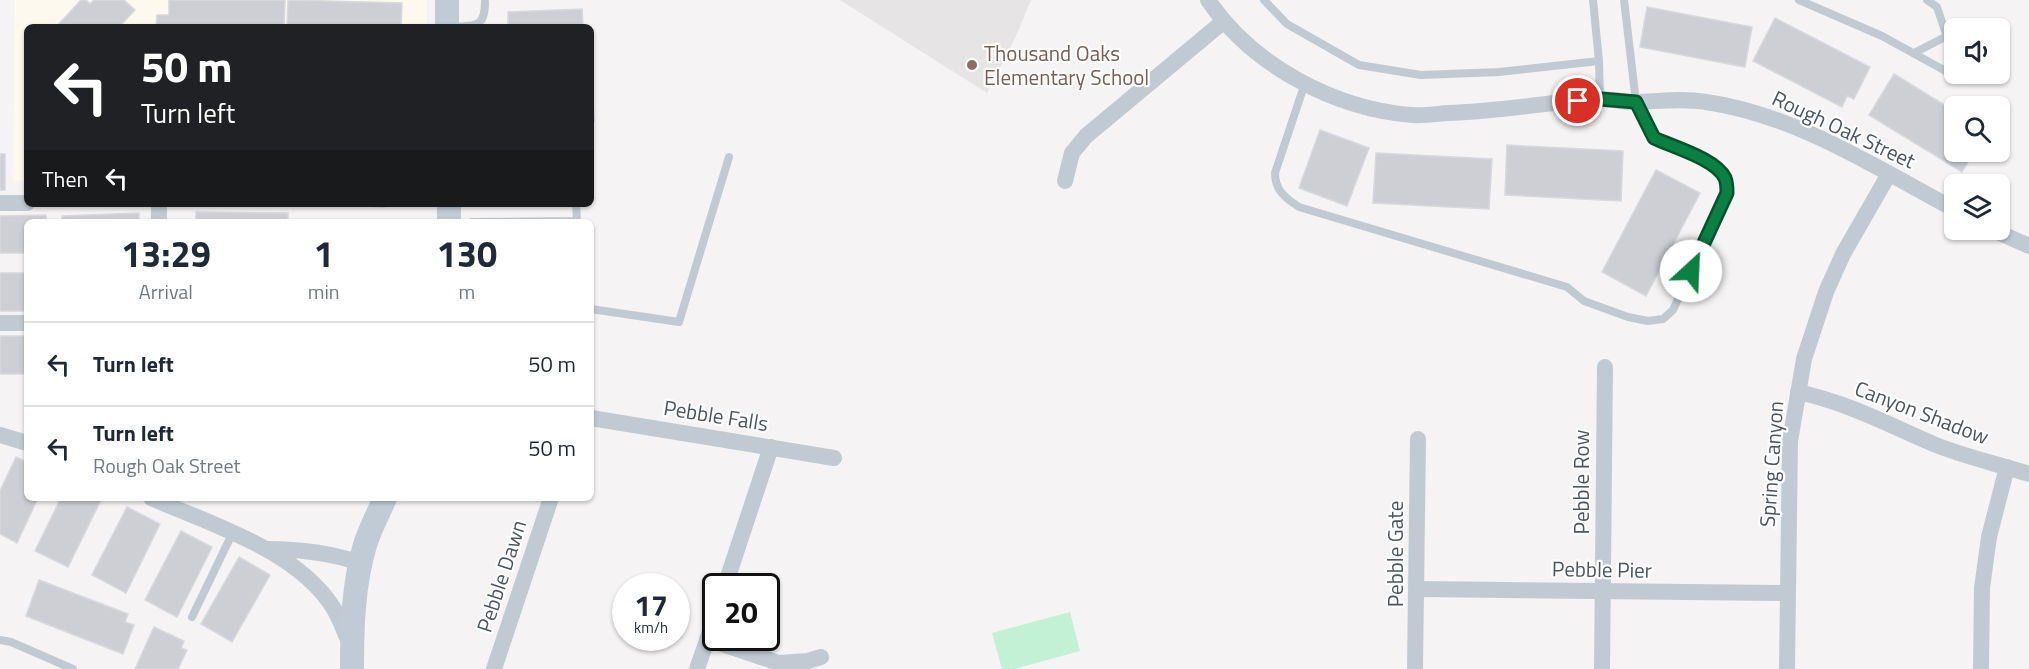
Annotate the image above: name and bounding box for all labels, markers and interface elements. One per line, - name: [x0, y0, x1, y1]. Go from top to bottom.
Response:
- map controls: [1944, 18, 2010, 240]
- button: sound: [1944, 18, 2010, 84]
- text: 50 m: [141, 34, 233, 98]
- place label: Thousand Oaks Elementary School: [984, 37, 1149, 93]
- icon: left: [42, 48, 120, 126]
- marker: Thousand Oaks Elementary School: [965, 58, 979, 72]
- pin: [1552, 75, 1603, 126]
- street label: Rough Oak Street: [1767, 82, 1922, 176]
- icon: arrive: [1561, 84, 1594, 117]
- text: Turn left: [141, 92, 235, 133]
- button: search: [1944, 96, 2010, 162]
- text: Then: [42, 162, 88, 196]
- icon: left: [100, 162, 133, 195]
- button: layers: [1944, 174, 2010, 240]
- text: 13:29: [121, 226, 211, 281]
- text: 1: [314, 226, 334, 281]
- text: 130: [437, 226, 497, 281]
- position arrow: [1659, 239, 1723, 303]
- text: Arrival: [139, 276, 193, 307]
- text: min: [308, 276, 340, 307]
- text: m: [458, 276, 475, 307]
- text: Turn left: [93, 347, 174, 381]
- text: 50 m: [528, 347, 576, 381]
- icon: left: [42, 348, 75, 381]
- street label: Canyon Shadow: [1850, 372, 1994, 452]
- street label: Pebble Falls: [661, 391, 771, 439]
- street label: Spring Canyon: [1751, 400, 1791, 528]
- text: Turn left: [93, 416, 174, 450]
- street label: Pebble Row: [1565, 430, 1597, 534]
- text: 50 m: [528, 431, 576, 465]
- icon: left: [42, 432, 75, 465]
- text: Rough Oak Street: [93, 450, 241, 481]
- street label: Pebble Gate: [1379, 501, 1411, 607]
- street label: Pebble Dawn: [468, 516, 534, 636]
- street label: Pebble Pier: [1552, 552, 1652, 586]
- speed limit sign: 20: [702, 573, 780, 651]
- text: 17: [634, 582, 668, 628]
- text: km/h: [634, 616, 668, 639]

